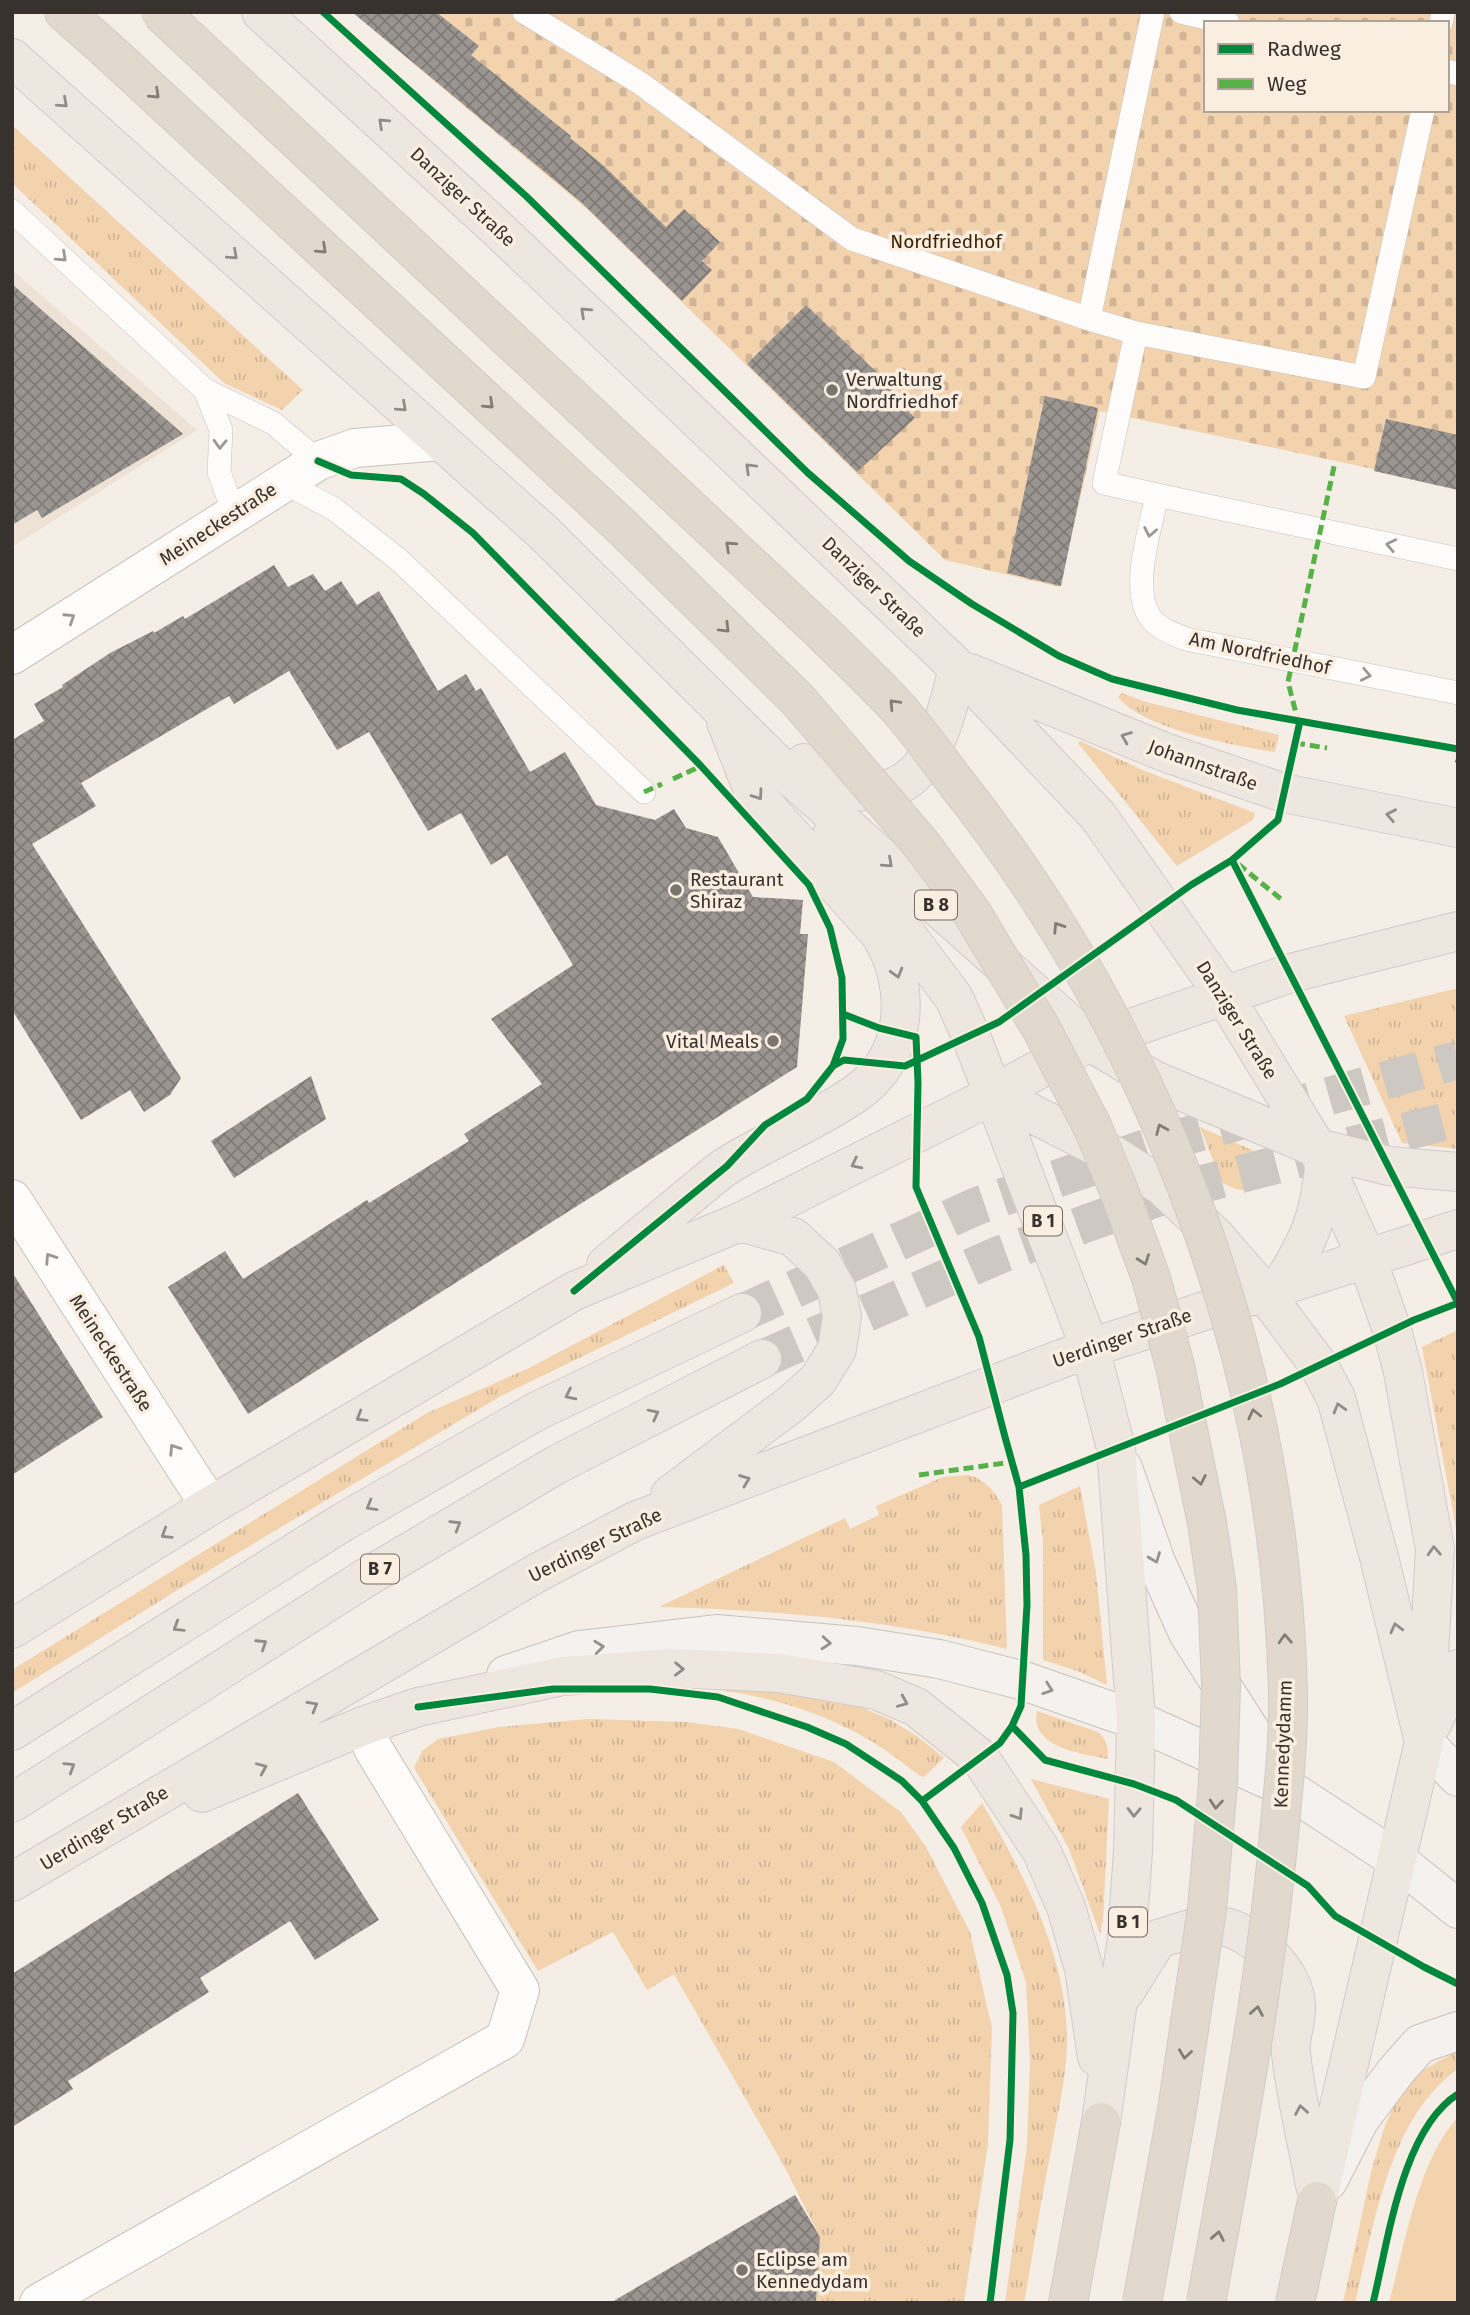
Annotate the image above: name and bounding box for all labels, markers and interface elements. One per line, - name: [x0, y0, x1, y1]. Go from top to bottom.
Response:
- legend: [1204, 21, 1449, 112]
- text: Radweg: [1267, 36, 1341, 62]
- text: Weg: [1267, 71, 1307, 97]
- one-way arrow: [147, 86, 160, 98]
- one-way arrow: [55, 95, 68, 108]
- one-way arrow: [378, 119, 391, 132]
- street label: Danziger Straße: [406, 142, 520, 252]
- park label: Nordfriedhof: [890, 230, 1003, 253]
- one-way arrow: [314, 241, 327, 253]
- one-way arrow: [225, 247, 238, 259]
- one-way arrow: [54, 249, 67, 262]
- one-way arrow: [580, 307, 593, 320]
- place label: Verwaltung Nordfriedhof: [846, 368, 959, 413]
- marker: Verwaltung Nordfriedhof: [824, 382, 840, 398]
- one-way arrow: [481, 395, 494, 408]
- one-way arrow: [394, 398, 407, 411]
- one-way arrow: [213, 439, 228, 450]
- one-way arrow: [745, 464, 758, 477]
- street label: Meineckestraße: [155, 477, 281, 571]
- one-way arrow: [1143, 526, 1158, 538]
- street label: Danziger Straße: [817, 532, 931, 642]
- one-way arrow: [1385, 539, 1397, 553]
- one-way arrow: [725, 542, 738, 554]
- one-way arrow: [62, 614, 75, 627]
- one-way arrow: [716, 620, 729, 633]
- street label: Am Nordfriedhof: [1187, 627, 1334, 680]
- one-way arrow: [1360, 667, 1372, 682]
- one-way arrow: [889, 699, 902, 712]
- one-way arrow: [1121, 731, 1133, 745]
- street label: Johannstraße: [1145, 735, 1261, 795]
- one-way arrow: [750, 788, 762, 800]
- one-way arrow: [1385, 808, 1397, 823]
- one-way arrow: [880, 855, 893, 867]
- place label: Restaurant Shiraz: [690, 868, 784, 913]
- marker: Restaurant Shiraz: [668, 882, 684, 898]
- road number: B 8: [915, 890, 957, 920]
- one-way arrow: [1053, 921, 1066, 934]
- street label: Danziger Straße: [1191, 957, 1283, 1083]
- one-way arrow: [889, 966, 904, 978]
- place label: Vital Meals: [666, 1030, 759, 1053]
- marker: Vital Meals: [765, 1033, 781, 1049]
- one-way arrow: [1156, 1123, 1170, 1135]
- one-way arrow: [851, 1156, 863, 1170]
- road number: B 1: [1024, 1206, 1062, 1236]
- one-way arrow: [46, 1253, 58, 1266]
- one-way arrow: [1136, 1253, 1150, 1266]
- street label: Meineckestraße: [64, 1290, 158, 1416]
- street label: Uerdinger Straße: [1049, 1303, 1195, 1373]
- one-way arrow: [565, 1387, 577, 1401]
- one-way arrow: [1332, 1402, 1347, 1414]
- one-way arrow: [1248, 1408, 1263, 1420]
- one-way arrow: [356, 1409, 369, 1422]
- one-way arrow: [647, 1409, 660, 1423]
- one-way arrow: [169, 1444, 182, 1457]
- one-way arrow: [738, 1474, 750, 1488]
- one-way arrow: [1191, 1474, 1206, 1486]
- one-way arrow: [366, 1498, 379, 1511]
- street label: Uerdinger Straße: [524, 1503, 666, 1587]
- one-way arrow: [448, 1520, 461, 1533]
- one-way arrow: [161, 1525, 174, 1538]
- one-way arrow: [1426, 1545, 1441, 1556]
- one-way arrow: [1147, 1552, 1161, 1564]
- road number: B 7: [361, 1554, 399, 1584]
- one-way arrow: [173, 1618, 186, 1631]
- one-way arrow: [1390, 1622, 1404, 1634]
- one-way arrow: [1277, 1633, 1292, 1644]
- one-way arrow: [821, 1635, 832, 1650]
- one-way arrow: [254, 1640, 267, 1653]
- one-way arrow: [593, 1640, 605, 1655]
- one-way arrow: [674, 1661, 685, 1676]
- street label: Kennedydamm: [1269, 1679, 1297, 1809]
- one-way arrow: [1041, 1681, 1053, 1695]
- one-way arrow: [896, 1693, 908, 1707]
- one-way arrow: [305, 1701, 318, 1714]
- one-way arrow: [63, 1762, 76, 1775]
- one-way arrow: [255, 1763, 267, 1777]
- street label: Uerdinger Straße: [36, 1781, 172, 1875]
- one-way arrow: [1209, 1799, 1224, 1810]
- one-way arrow: [1009, 1807, 1022, 1820]
- one-way arrow: [1126, 1808, 1142, 1818]
- road number: B 1: [1109, 1908, 1147, 1936]
- one-way arrow: [1249, 2006, 1264, 2017]
- one-way arrow: [1178, 2048, 1193, 2060]
- one-way arrow: [1294, 2104, 1309, 2116]
- one-way arrow: [1210, 2230, 1225, 2242]
- place label: Eclipse am Kennedydam: [756, 2248, 869, 2293]
- marker: Eclipse am Kennedydam: [734, 2262, 750, 2278]

